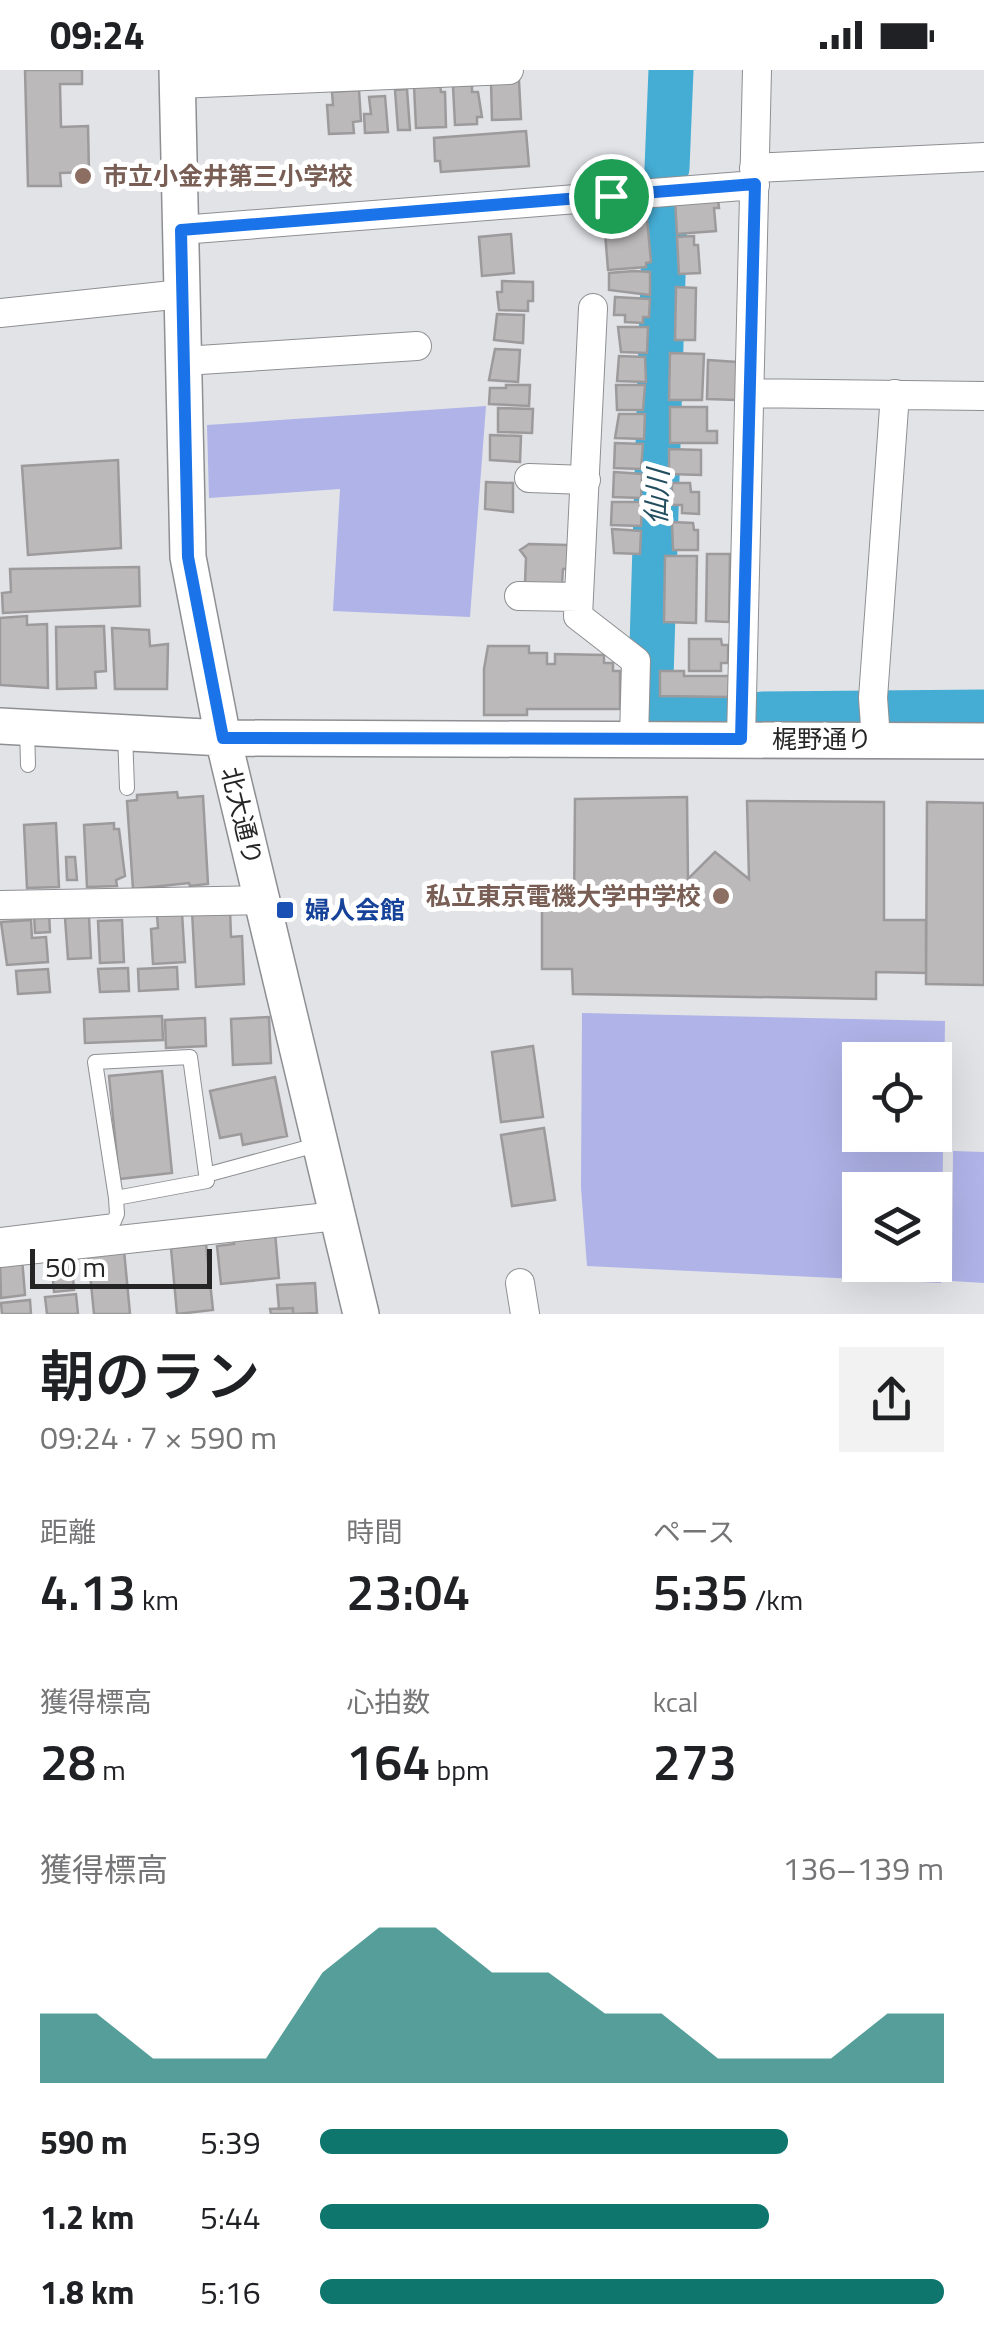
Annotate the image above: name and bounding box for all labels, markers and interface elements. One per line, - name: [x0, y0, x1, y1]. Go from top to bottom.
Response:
- text: 09:24: [50, 6, 145, 64]
- pin: [569, 154, 654, 239]
- place label: 市立小金井第三小学校: [103, 157, 353, 195]
- marker: 市立小金井第三小学校: [72, 165, 94, 187]
- icon: arrive: [584, 169, 639, 224]
- water label: 仙川: [634, 465, 679, 526]
- street label: 梶野通り: [772, 720, 872, 758]
- street label: 北大通り: [211, 763, 273, 869]
- place label: 私立東京電機大学中学校: [426, 877, 701, 915]
- marker: 私立東京電機大学中学校: [710, 885, 732, 907]
- place label: 婦人会館: [305, 891, 405, 929]
- marker: 婦人会館: [274, 899, 296, 921]
- map controls: [842, 1042, 952, 1282]
- button: locate: [842, 1042, 952, 1152]
- button: layers: [842, 1172, 952, 1282]
- scale bar: [30, 1244, 212, 1288]
- text: 50 m: [45, 1245, 106, 1288]
- text: 朝のラン: [40, 1334, 260, 1417]
- button: share: [839, 1347, 944, 1452]
- text: 09:24 · 7 × 590 m: [40, 1413, 277, 1461]
- text: 距離: [40, 1510, 96, 1553]
- text: 時間: [346, 1510, 402, 1553]
- text: ペース: [653, 1510, 735, 1553]
- text: 4.13: [40, 1553, 136, 1629]
- text: 23:04: [346, 1553, 470, 1629]
- text: 5:35: [653, 1553, 749, 1629]
- text: km: [136, 1578, 179, 1621]
- text: /km: [749, 1578, 803, 1621]
- text: 獲得標高: [40, 1680, 152, 1723]
- text: 心拍数: [346, 1680, 430, 1723]
- text: kcal: [653, 1680, 698, 1723]
- text: 28: [40, 1723, 96, 1799]
- text: 164: [346, 1723, 430, 1799]
- text: 273: [653, 1723, 737, 1799]
- text: m: [96, 1748, 126, 1791]
- text: bpm: [430, 1748, 489, 1791]
- text: 136–139 m: [782, 1844, 944, 1892]
- text: 獲得標高: [40, 1845, 168, 1893]
- text: 590 m: [40, 2118, 128, 2166]
- text: 5:39: [200, 2118, 261, 2166]
- text: 1.2 km: [40, 2193, 134, 2241]
- text: 5:44: [200, 2193, 261, 2241]
- text: 1.8 km: [40, 2268, 134, 2316]
- text: 5:16: [200, 2268, 261, 2316]

